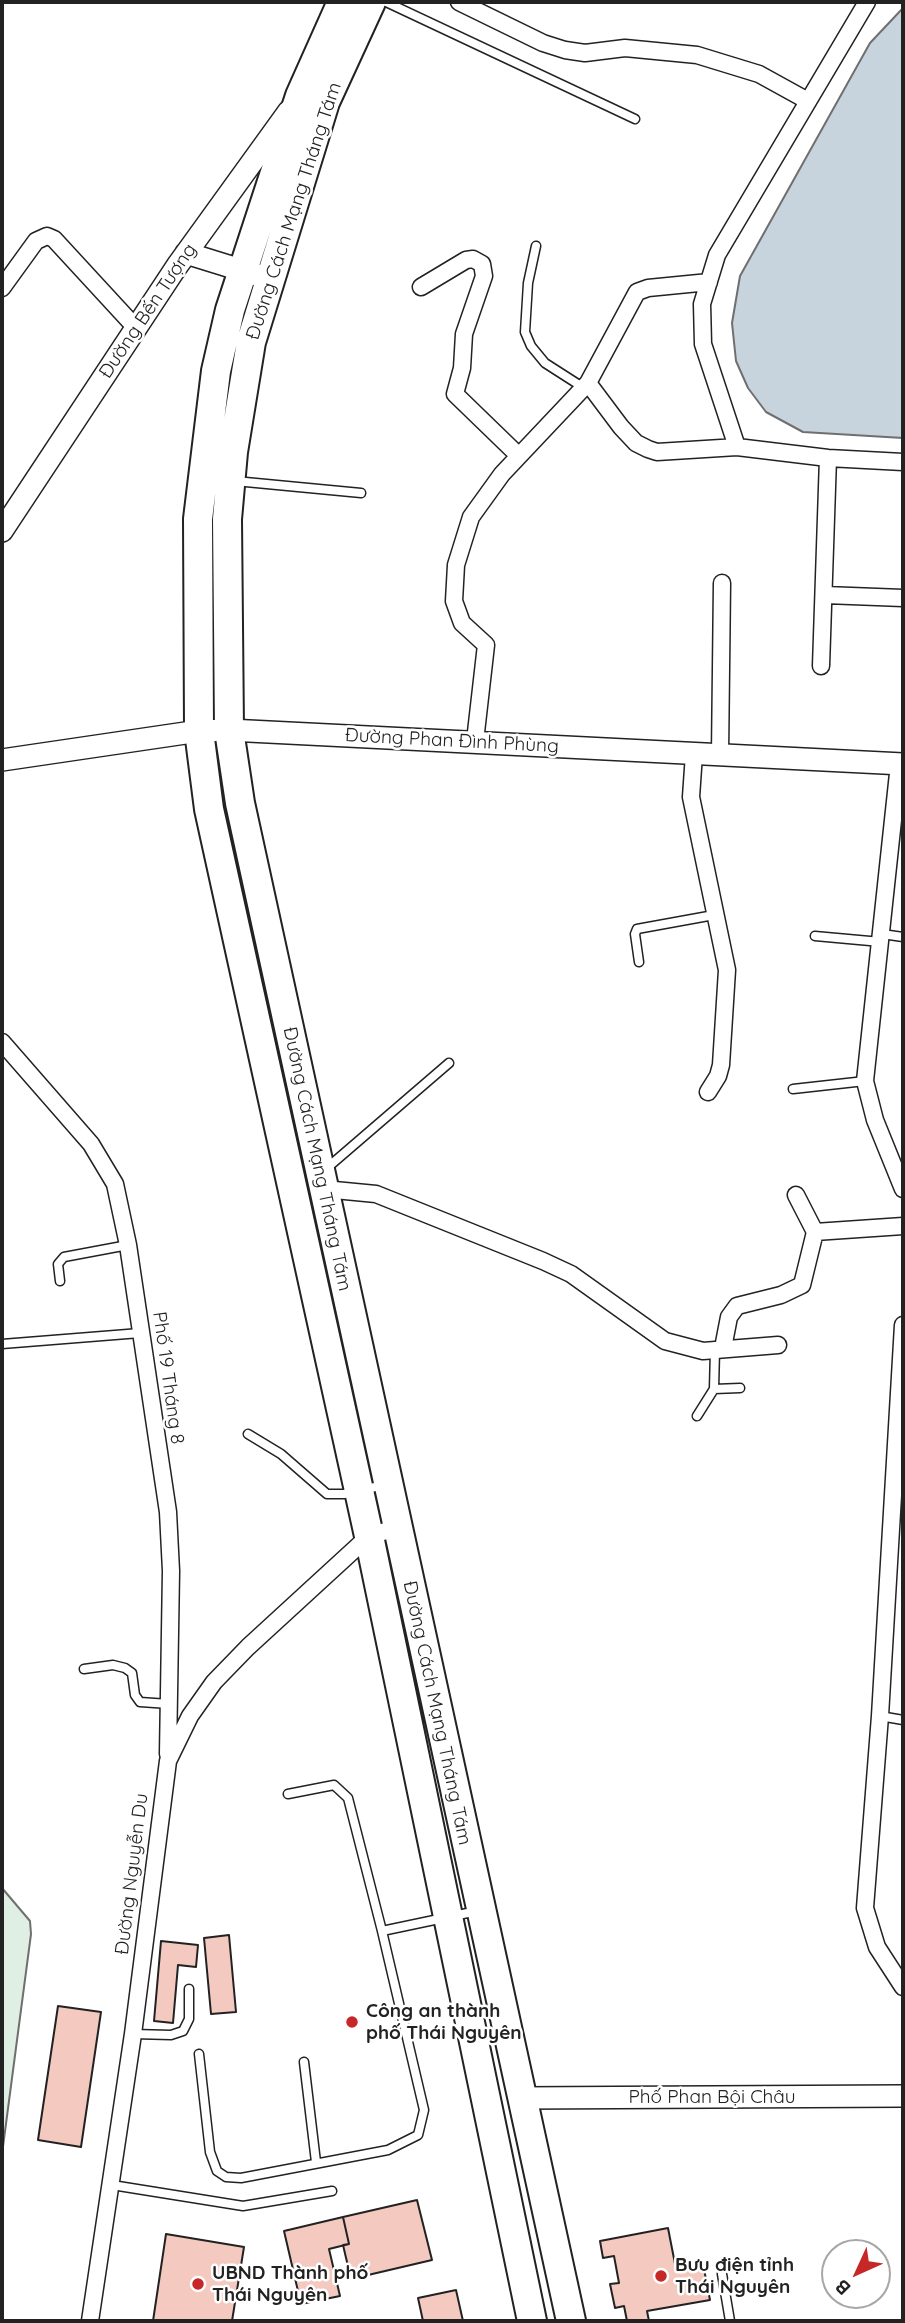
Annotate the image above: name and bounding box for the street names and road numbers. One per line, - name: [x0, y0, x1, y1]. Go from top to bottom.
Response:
- street label: Đường Cách Mạng Tháng Tám: [242, 79, 346, 343]
- street label: Đường Bến Tượng: [94, 239, 202, 383]
- street label: Đường Phan Đình Phùng: [344, 724, 560, 758]
- street label: Đường Cách Mạng Tháng Tám: [278, 1025, 356, 1293]
- street label: Phố 19 Tháng 8: [147, 1310, 189, 1446]
- street label: Đường Cách Mạng Tháng Tám: [398, 1579, 476, 1847]
- street label: Đường Nguyễn Du: [111, 1792, 153, 1956]
- street label: Phố Phan Bội Châu: [628, 2086, 796, 2108]

